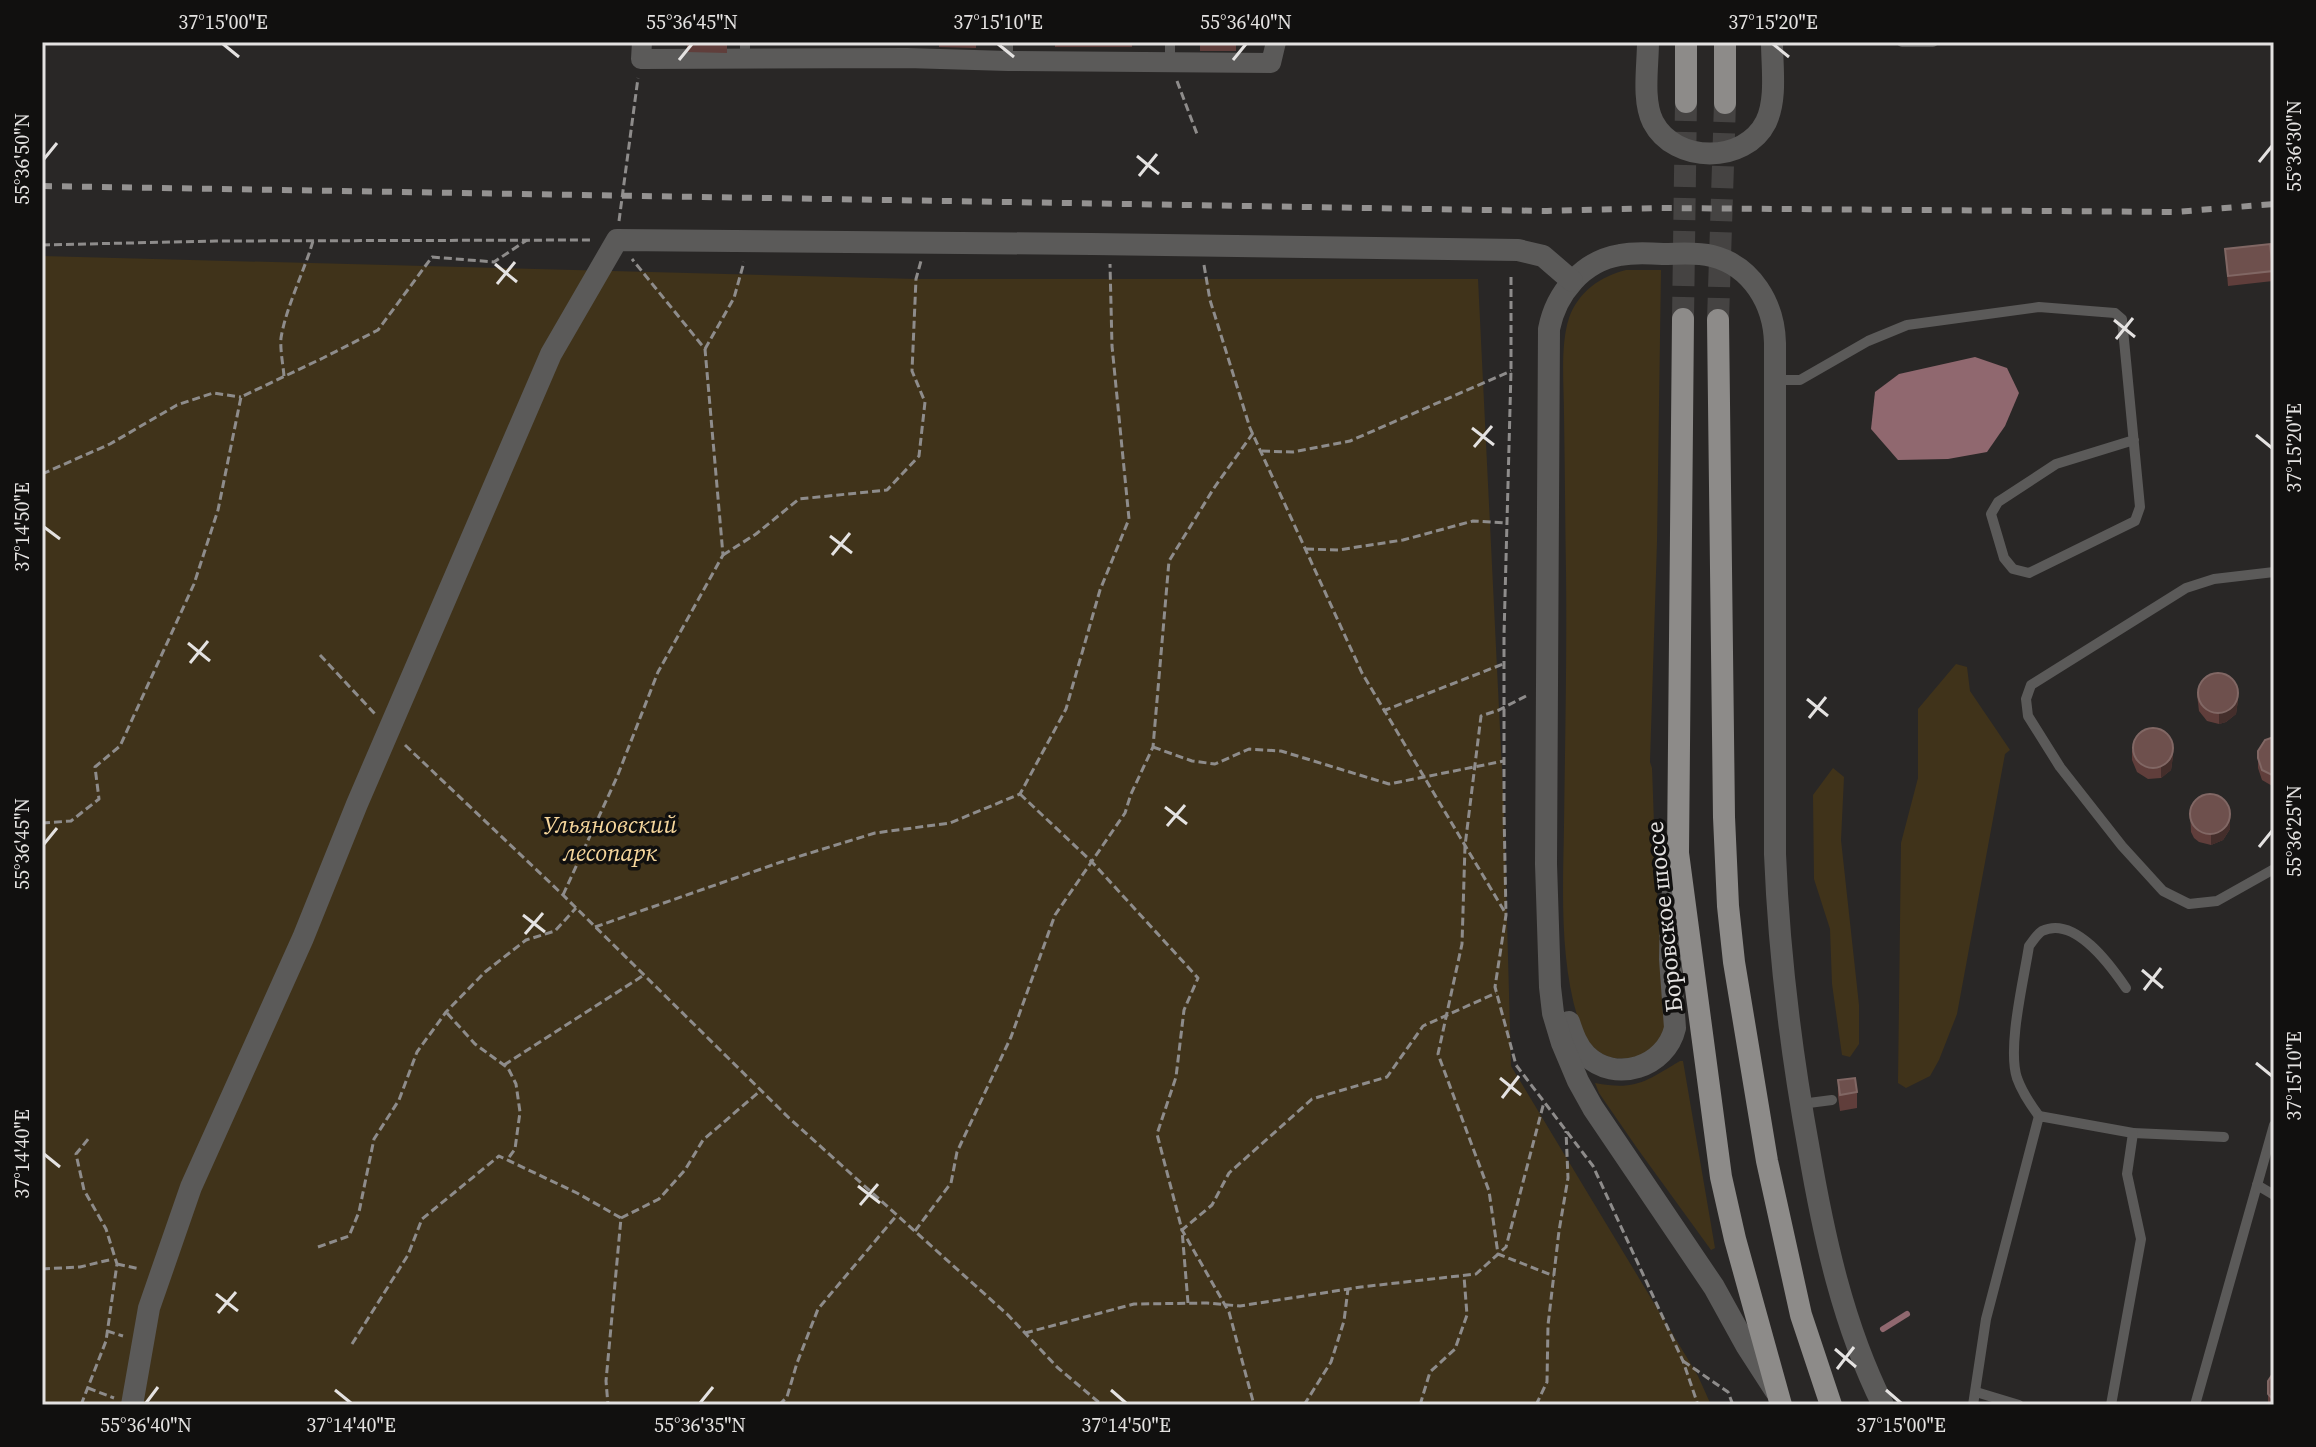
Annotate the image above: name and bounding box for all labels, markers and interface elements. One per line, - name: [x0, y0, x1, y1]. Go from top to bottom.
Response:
- text: 37°15'00"E: [178, 8, 268, 36]
- text: 55°36'45"N: [646, 8, 738, 36]
- text: 37°15'10"E: [953, 8, 1043, 36]
- text: 55°36'40"N: [1200, 8, 1292, 36]
- text: 37°15'20"E: [1728, 8, 1818, 36]
- text: 55°36'30"N: [2280, 100, 2308, 192]
- text: 55°36'50"N: [8, 113, 36, 205]
- text: 37°15'20"E: [2280, 403, 2308, 493]
- text: 37°14'50"E: [8, 482, 36, 572]
- text: 55°36'25"N: [2280, 785, 2308, 877]
- text: 55°36'45"N: [8, 798, 36, 890]
- park label: Ульяновский лесопарк: [543, 808, 677, 869]
- street label: Боровское шоссе: [1638, 820, 1690, 1014]
- text: 37°15'10"E: [2280, 1031, 2308, 1121]
- text: 37°14'40"E: [8, 1109, 36, 1199]
- text: 55°36'40"N: [100, 1411, 192, 1439]
- text: 37°14'40"E: [306, 1411, 396, 1439]
- text: 55°36'35"N: [654, 1411, 746, 1439]
- text: 37°14'50"E: [1081, 1411, 1171, 1439]
- text: 37°15'00"E: [1856, 1411, 1946, 1439]

